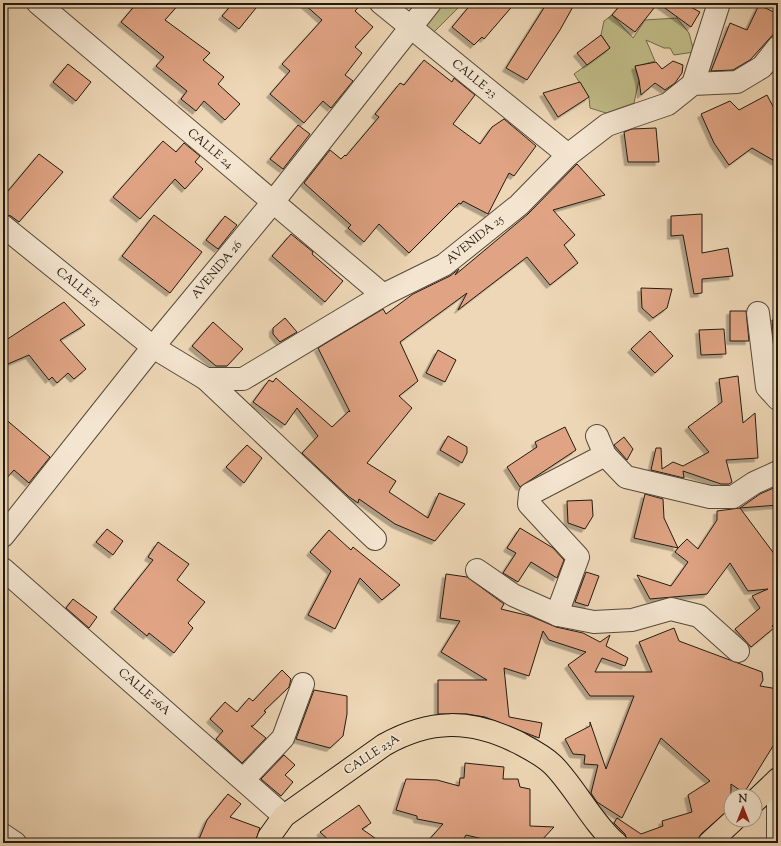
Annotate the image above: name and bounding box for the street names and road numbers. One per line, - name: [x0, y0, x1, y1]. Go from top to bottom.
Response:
- street label: CALLE 23: [447, 55, 501, 103]
- street label: CALLE 24: [183, 124, 237, 174]
- street label: AVENIDA 25: [442, 211, 508, 269]
- street label: AVENIDA 26: [187, 237, 247, 303]
- street label: CALLE 25: [52, 263, 104, 311]
- street label: CALLE 26A: [114, 664, 174, 720]
- street label: CALLE 23A: [341, 730, 404, 780]

